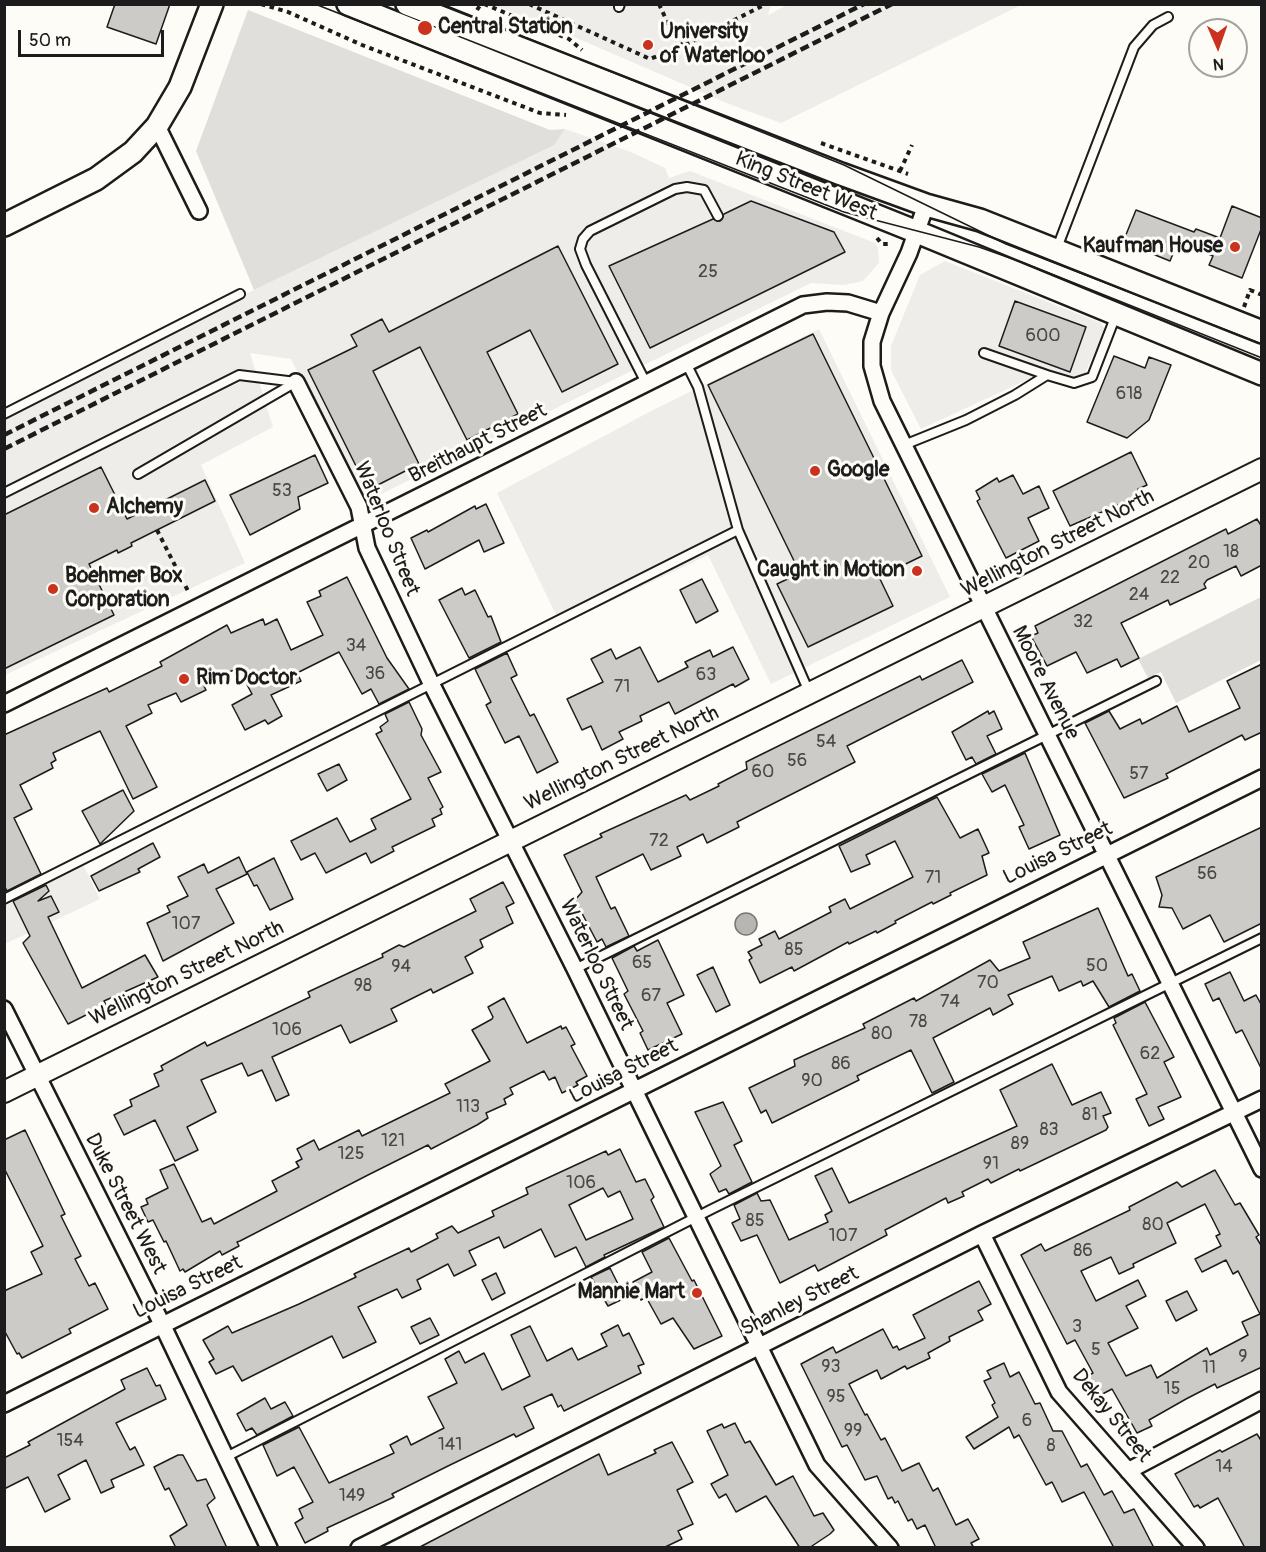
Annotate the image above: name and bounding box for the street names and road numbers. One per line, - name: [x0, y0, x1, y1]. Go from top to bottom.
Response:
- street label: King Street West: [731, 147, 881, 227]
- street label: Breithaupt Street: [405, 398, 551, 490]
- street label: Waterloo Street: [348, 458, 424, 600]
- street label: Wellington Street North: [957, 484, 1159, 604]
- street label: Moore Avenue: [1006, 622, 1084, 744]
- street label: Wellington Street North: [521, 701, 723, 817]
- street label: Louisa Street: [999, 817, 1117, 891]
- street label: Waterloo Street: [553, 895, 639, 1035]
- street label: Wellington Street North: [86, 916, 288, 1032]
- street label: Louisa Street: [566, 1034, 682, 1110]
- street label: Duke Street West: [79, 1129, 171, 1279]
- street label: Louisa Street: [129, 1251, 247, 1325]
- street label: Shanley Street: [737, 1262, 863, 1342]
- street label: Dekay Street: [1066, 1364, 1156, 1468]

